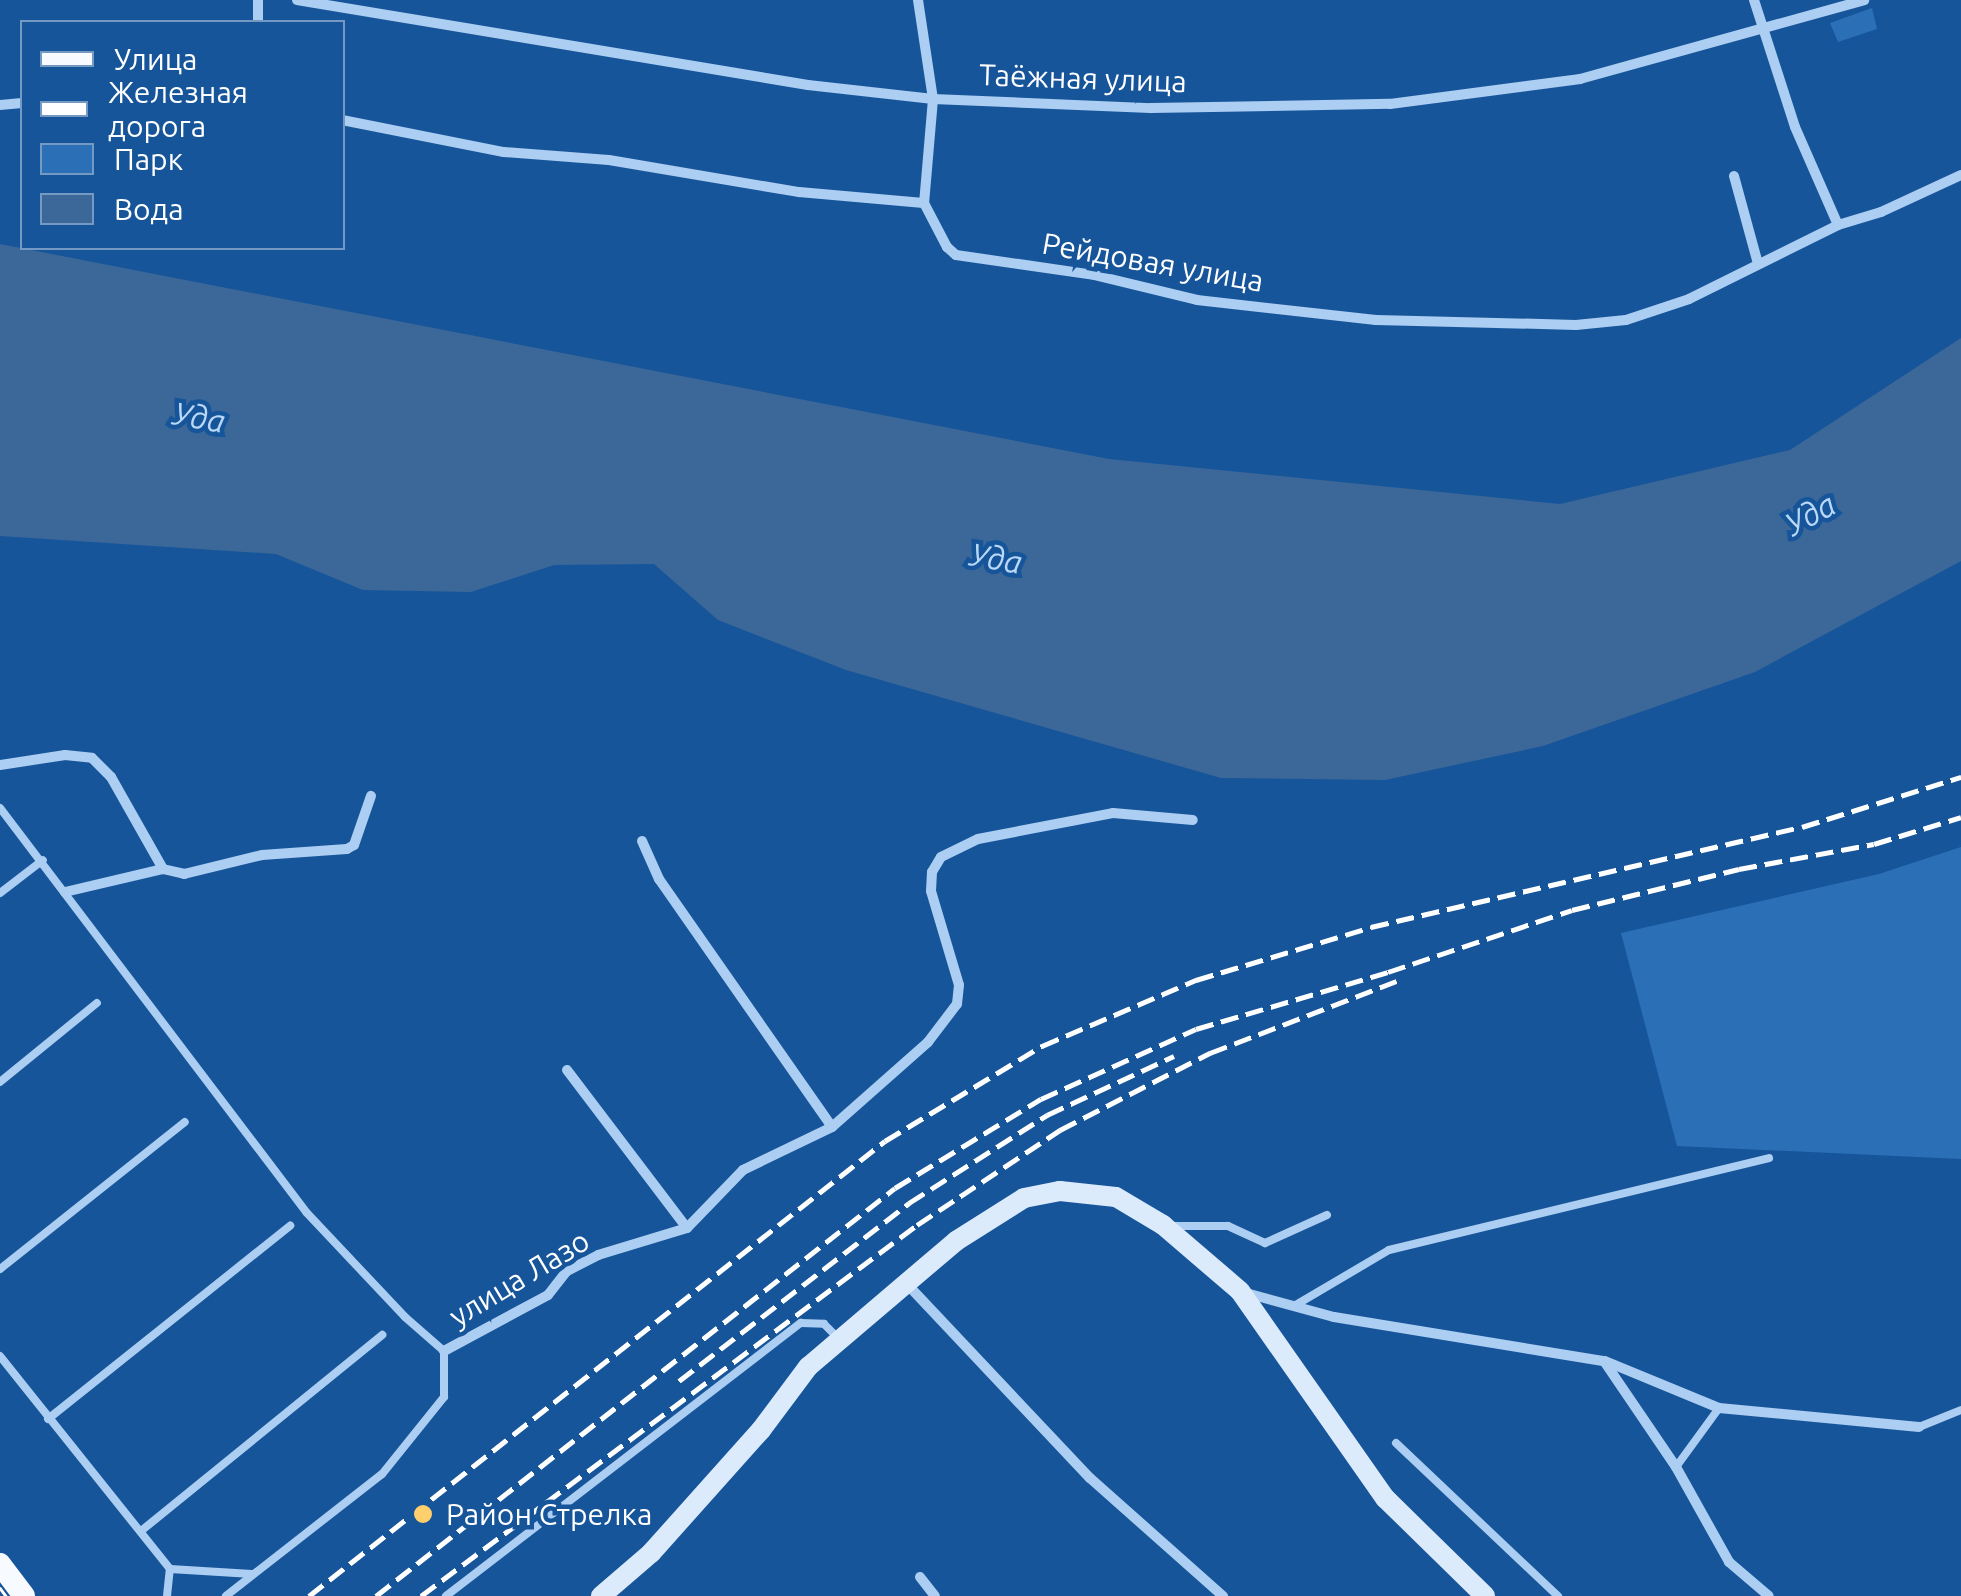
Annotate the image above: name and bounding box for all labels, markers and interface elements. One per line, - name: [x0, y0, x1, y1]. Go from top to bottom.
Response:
- legend: [20, 20, 345, 250]
- text: Улица: [114, 42, 198, 76]
- street label: Таёжная улица: [979, 56, 1187, 100]
- text: Железная дорога: [108, 75, 248, 143]
- text: Парк: [114, 142, 183, 176]
- text: Вода: [114, 192, 184, 226]
- street label: Рейдовая улица: [1040, 225, 1266, 299]
- water label: Уда: [170, 394, 228, 440]
- water label: Уда: [1778, 485, 1842, 543]
- water label: Уда: [967, 535, 1025, 581]
- street label: улица Лазо: [442, 1222, 596, 1334]
- place label: Район Стрелка: [446, 1496, 652, 1532]
- marker: Район Стрелка: [410, 1501, 436, 1527]

